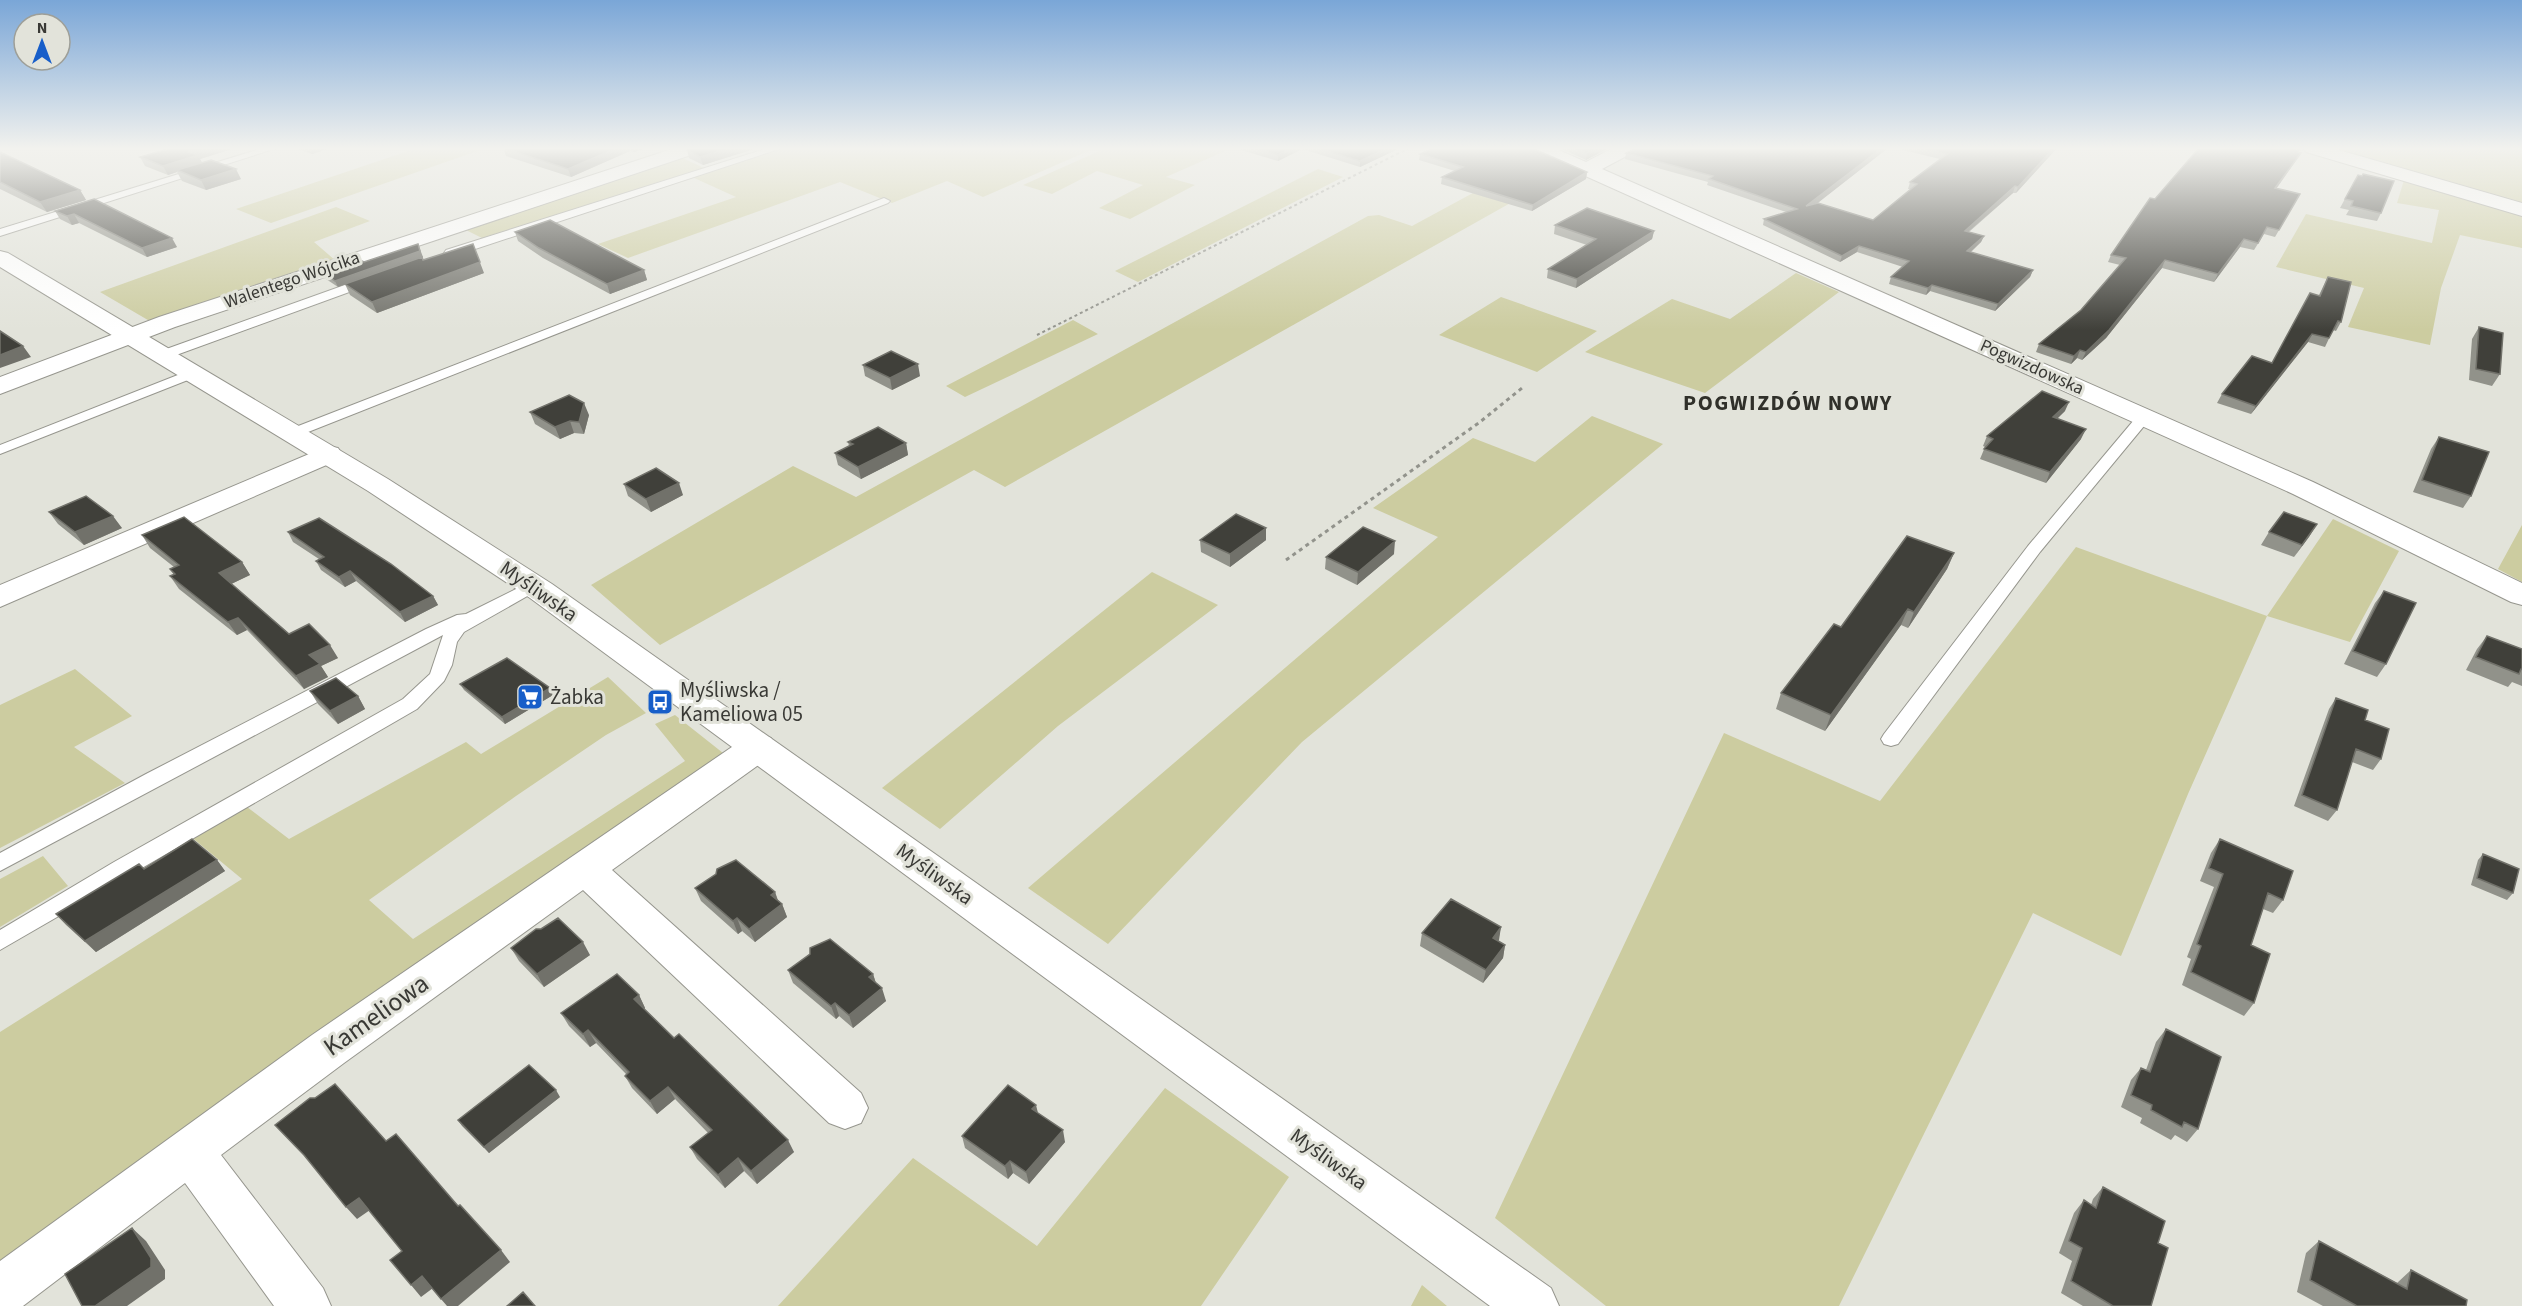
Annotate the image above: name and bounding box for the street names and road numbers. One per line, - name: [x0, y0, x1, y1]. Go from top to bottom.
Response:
- street label: Walentego Wójcika: [221, 245, 363, 315]
- street label: Pogwizdowska: [1976, 333, 2088, 401]
- street label: Myśliwska: [494, 553, 584, 629]
- street label: Myśliwska: [890, 836, 980, 912]
- street label: Kameliowa: [316, 965, 436, 1065]
- street label: Myśliwska: [1284, 1121, 1374, 1197]

